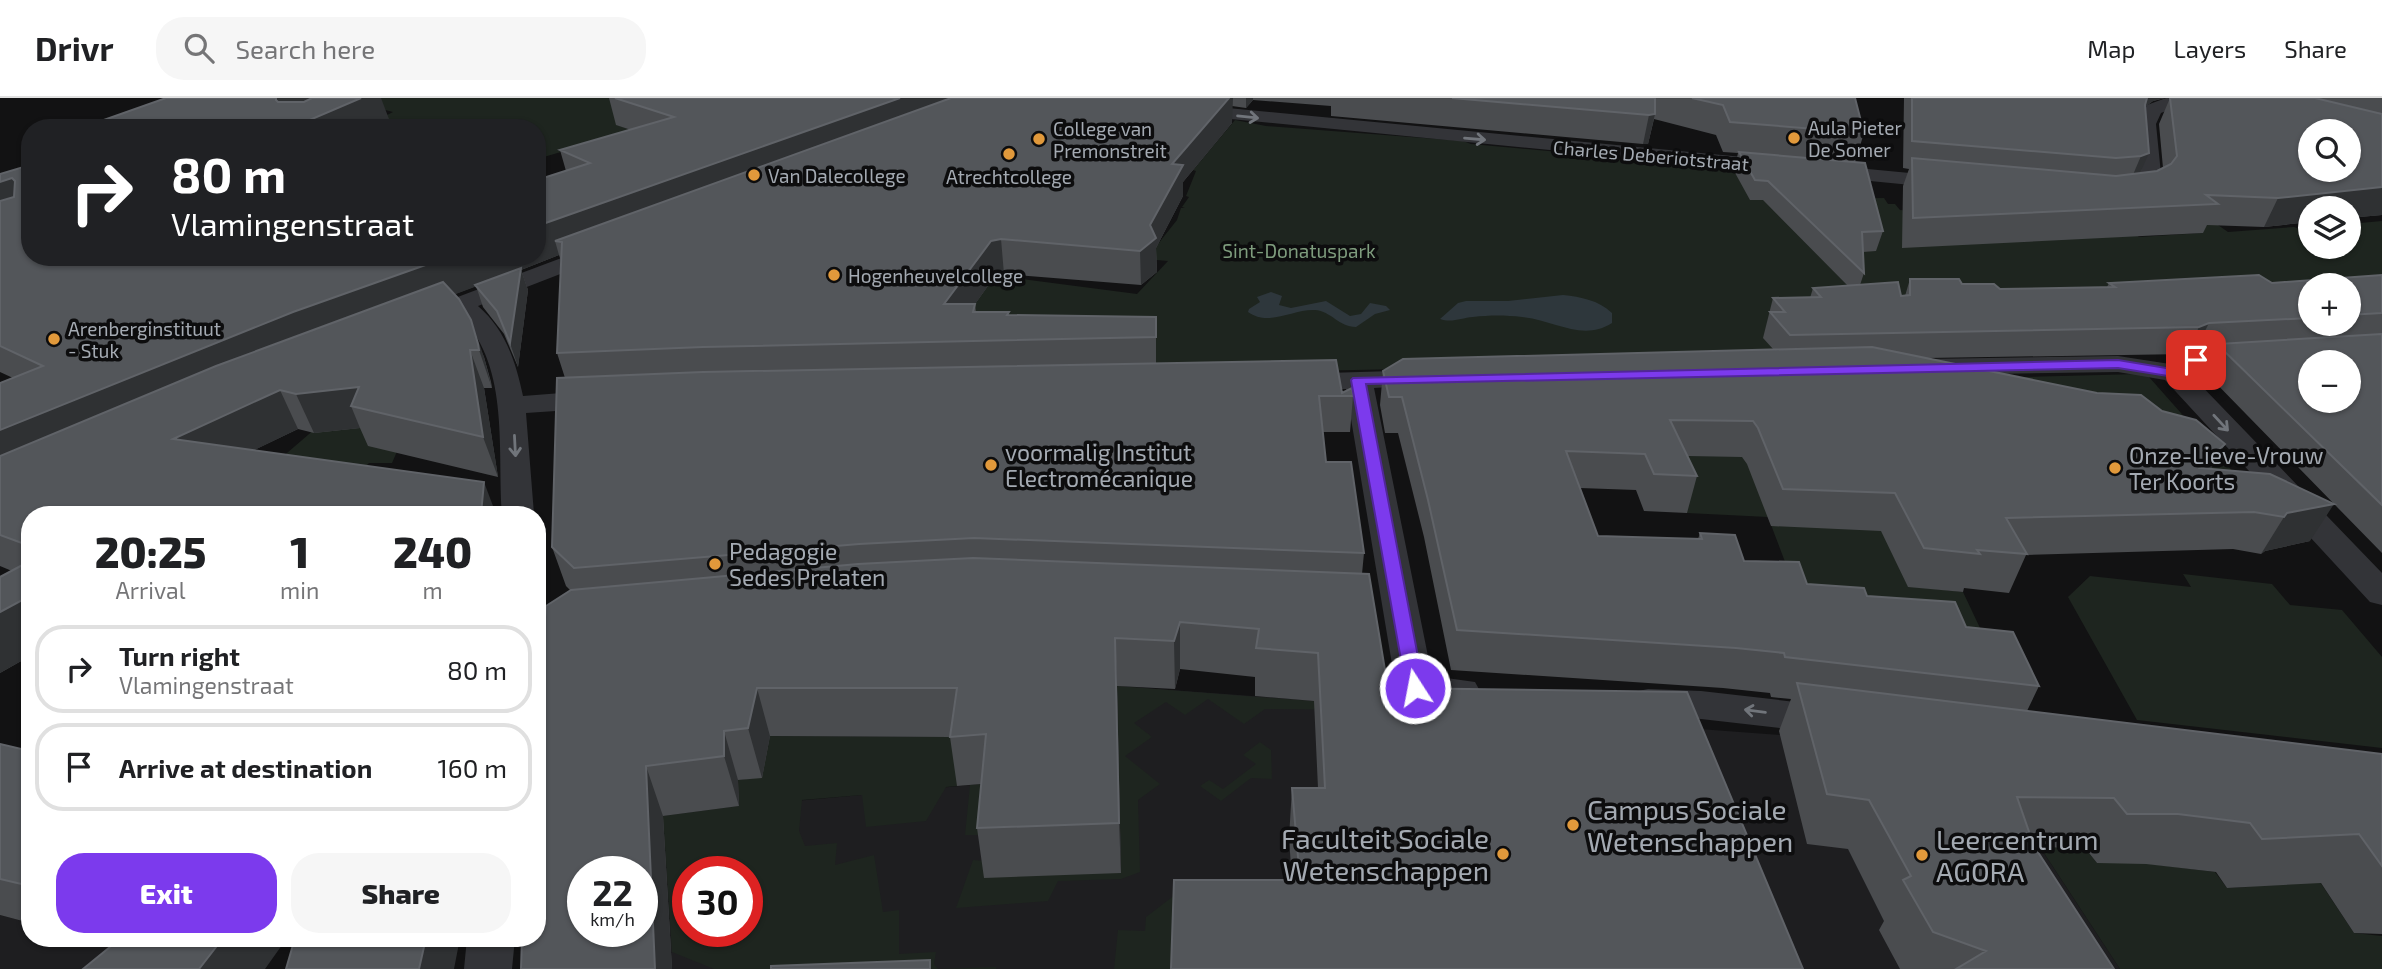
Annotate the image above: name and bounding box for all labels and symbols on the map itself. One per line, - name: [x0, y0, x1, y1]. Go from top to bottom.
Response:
- one-way arrow: [1236, 110, 1259, 123]
- place label: Aula Pieter De Somer: [1808, 116, 1903, 161]
- place label: College van Premonstreit: [1053, 117, 1167, 162]
- marker: Aula Pieter De Somer: [1786, 130, 1802, 146]
- marker: College van Premonstreit: [1031, 131, 1047, 147]
- one-way arrow: [1463, 133, 1485, 146]
- street label: Charles Deberiotstraat: [1552, 135, 1750, 175]
- marker: Atrechtcollege: [1001, 146, 1017, 162]
- place label: Van Dalecollege: [768, 164, 906, 187]
- place label: Atrechtcollege: [946, 165, 1072, 188]
- marker: Van Dalecollege: [746, 167, 762, 183]
- park label: Sint-Donatuspark: [1222, 239, 1376, 262]
- place label: Hogenheuvelcollege: [848, 264, 1023, 287]
- marker: Hogenheuvelcollege: [826, 267, 842, 283]
- place label: Arenberginstituut - Stuk: [68, 317, 221, 362]
- pin: [2166, 330, 2226, 390]
- marker: Arenberginstituut - Stuk: [46, 331, 62, 347]
- one-way arrow: [2212, 414, 2229, 431]
- one-way arrow: [509, 434, 522, 457]
- place label: voormalig Institut Electromécanique: [1005, 438, 1193, 492]
- place label: Onze-Lieve-Vrouw Ter Koorts: [2129, 441, 2324, 495]
- marker: voormalig Institut Electromécanique: [983, 457, 999, 473]
- marker: Onze-Lieve-Vrouw Ter Koorts: [2107, 460, 2123, 476]
- place label: Pedagogie Sedes Prelaten: [729, 537, 885, 591]
- marker: Pedagogie Sedes Prelaten: [707, 556, 723, 572]
- position arrow: [1378, 651, 1452, 725]
- one-way arrow: [1744, 705, 1767, 718]
- place label: Campus Sociale Wetenschappen: [1587, 792, 1793, 858]
- marker: Campus Sociale Wetenschappen: [1565, 817, 1581, 833]
- place label: Faculteit Sociale Wetenschappen: [1281, 821, 1489, 887]
- place label: Leercentrum AGORA: [1936, 822, 2098, 888]
- marker: Faculteit Sociale Wetenschappen: [1495, 846, 1511, 862]
- marker: Leercentrum AGORA: [1914, 847, 1930, 863]
- speed limit sign: 30: [672, 856, 763, 947]

